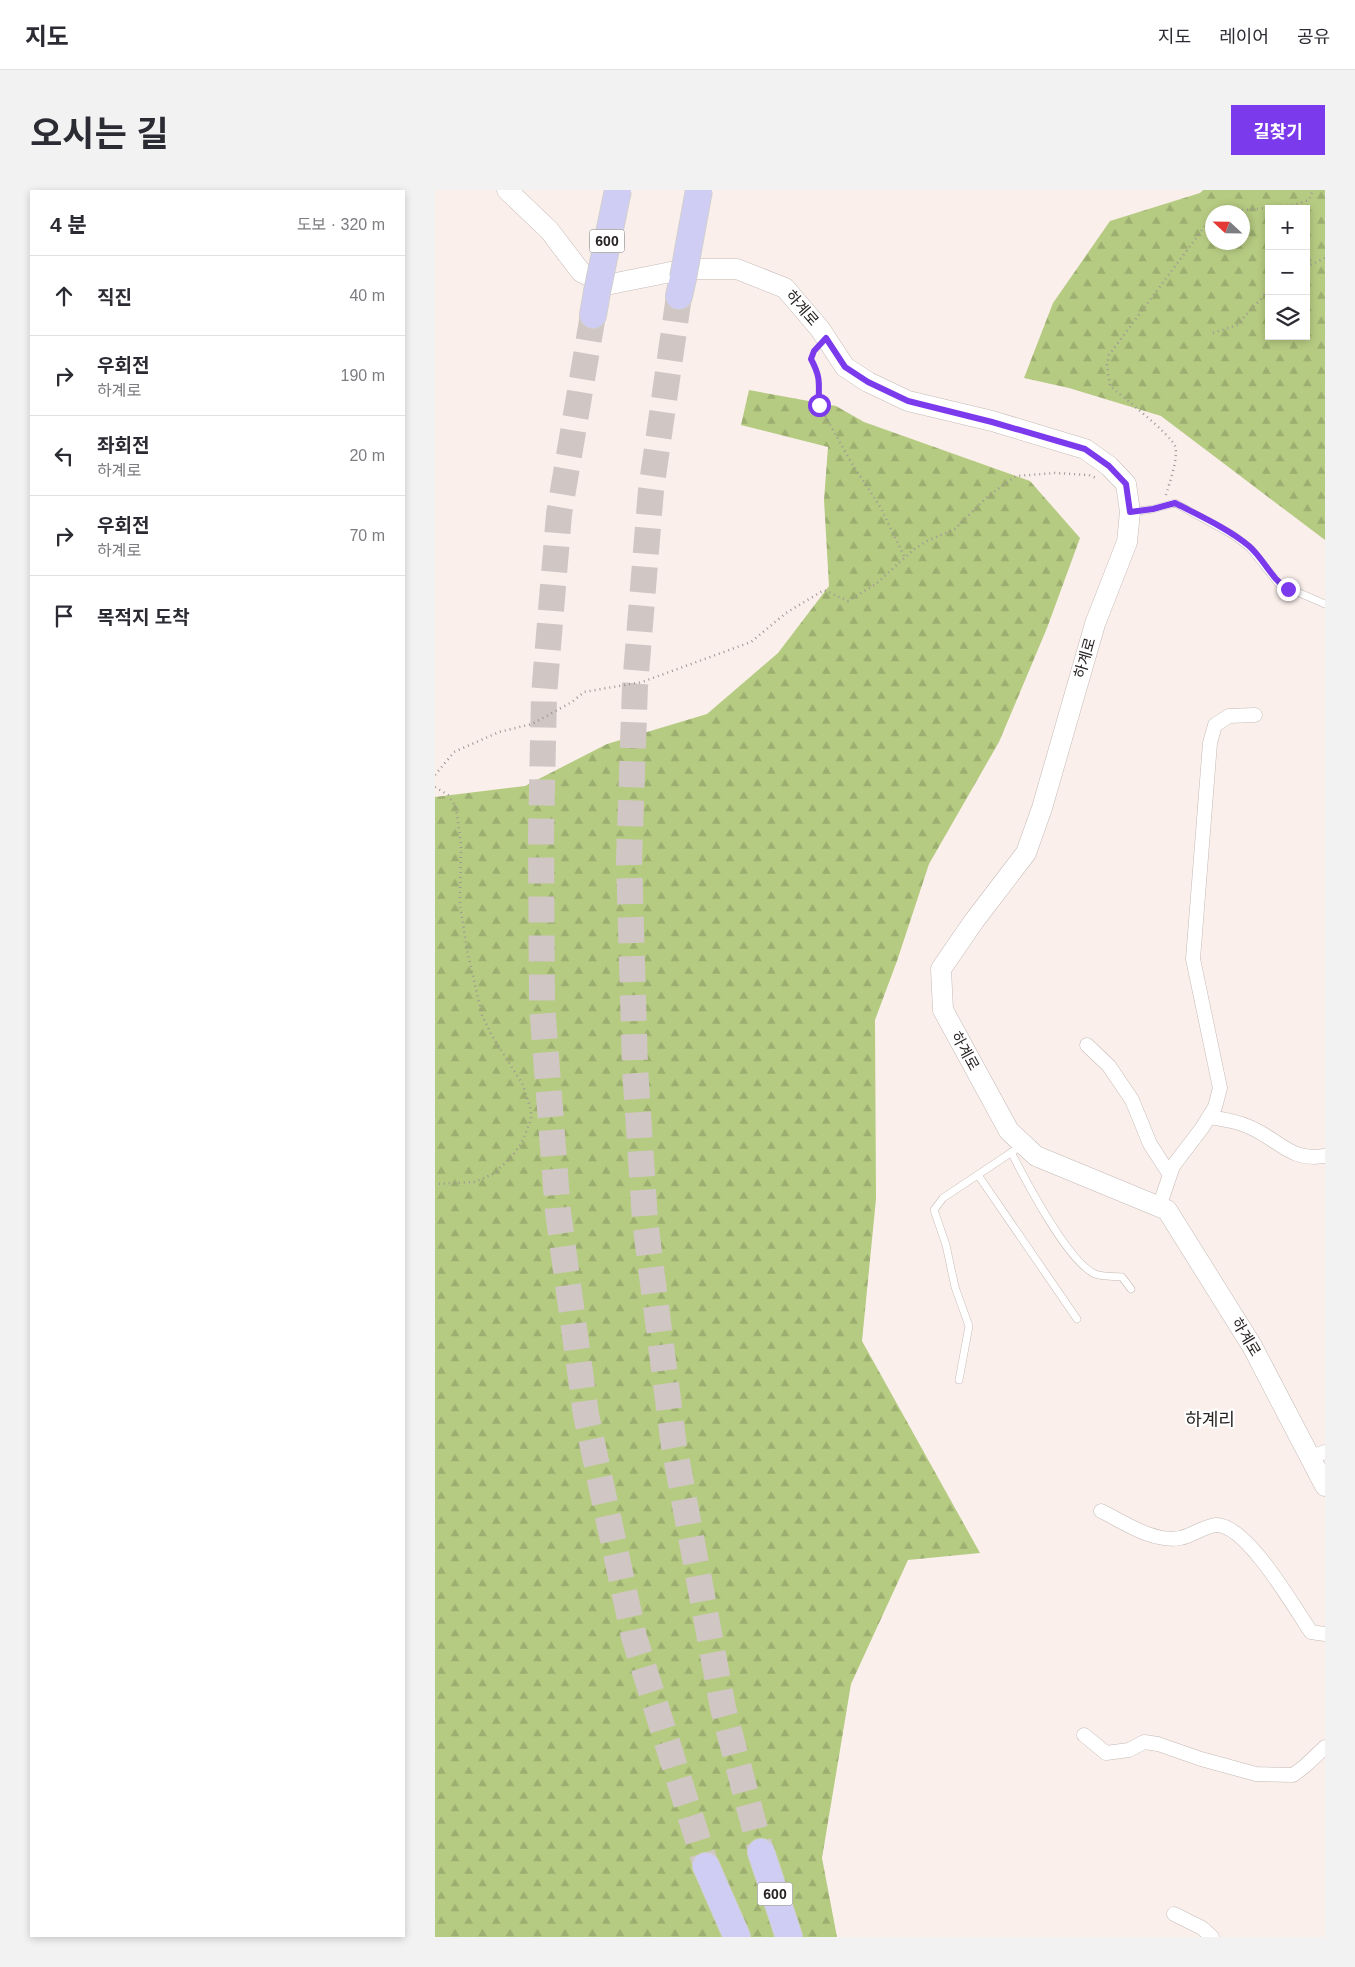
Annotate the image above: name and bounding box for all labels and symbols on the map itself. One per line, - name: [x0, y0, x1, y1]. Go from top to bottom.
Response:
- north arrow: [1205, 205, 1250, 250]
- road number: 600: [589, 230, 625, 252]
- street label: 하계로: [782, 286, 822, 329]
- route start: [808, 394, 831, 417]
- route end: [1277, 578, 1300, 601]
- street label: 하계로: [1071, 636, 1098, 680]
- street label: 하계로: [948, 1029, 983, 1073]
- street label: 하계로: [1228, 1315, 1264, 1359]
- district label: 하계리: [1185, 1410, 1235, 1430]
- road number: 600: [757, 1882, 793, 1906]

